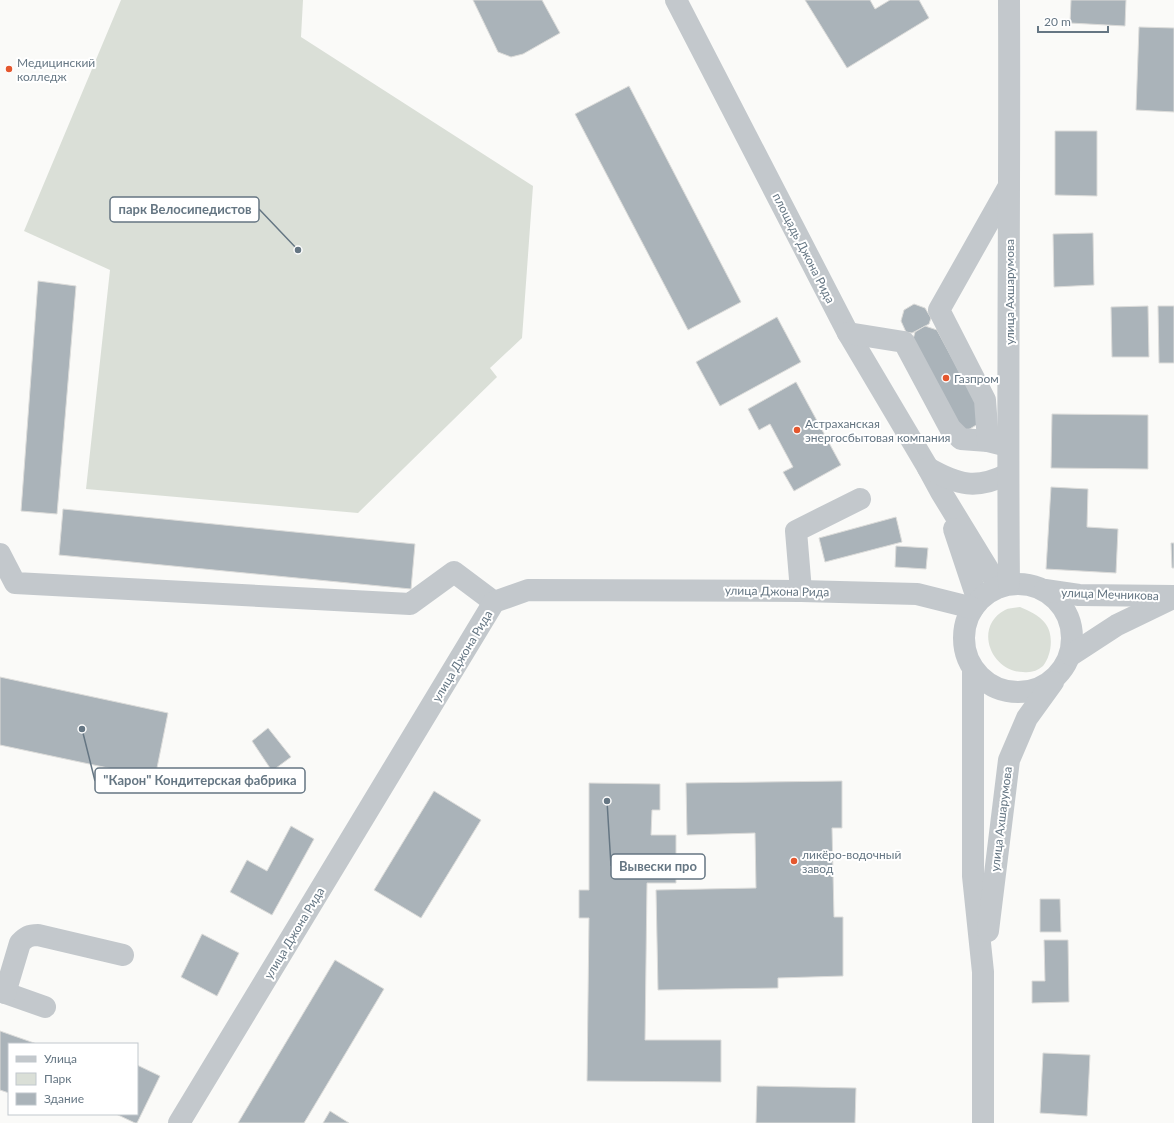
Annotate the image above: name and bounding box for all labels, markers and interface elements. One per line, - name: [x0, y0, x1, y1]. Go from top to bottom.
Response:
- scale bar: [1038, 8, 1108, 34]
- text: 20 m: [1044, 14, 1071, 29]
- place label: Медицинский колледж: [17, 55, 95, 84]
- marker: Медицинский колледж: [4, 64, 14, 74]
- street label: площадь Джона Рида: [770, 190, 838, 306]
- callout: парк Велосипедистов: [110, 197, 259, 222]
- text: парк Велосипедистов: [119, 201, 252, 217]
- street label: улица Ахшарумова: [1002, 239, 1017, 345]
- place label: Газпром: [954, 371, 999, 386]
- marker: Газпром: [941, 373, 951, 383]
- place label: Астраханская энергосбытовая компания: [805, 416, 951, 445]
- marker: Астраханская энергосбытовая компания: [792, 425, 802, 435]
- street label: улица Джона Рида: [725, 583, 829, 599]
- street label: улица Мечникова: [1061, 585, 1159, 603]
- street label: улица Джона Рида: [429, 607, 495, 705]
- street label: улица Ахшарумова: [987, 766, 1015, 872]
- callout: "Карон" Кондитерская фабрика: [95, 768, 305, 793]
- text: "Карон" Кондитерская фабрика: [103, 772, 297, 788]
- place label: ликёро-водочный завод: [802, 847, 901, 876]
- callout: Вывески про: [611, 854, 705, 879]
- marker: ликёро-водочный завод: [789, 856, 799, 866]
- text: Вывески про: [619, 858, 697, 874]
- street label: улица Джона Рида: [261, 884, 327, 982]
- legend: [8, 1043, 138, 1115]
- text: Улица: [44, 1051, 77, 1066]
- text: Парк: [44, 1071, 72, 1086]
- text: Здание: [44, 1091, 84, 1106]

